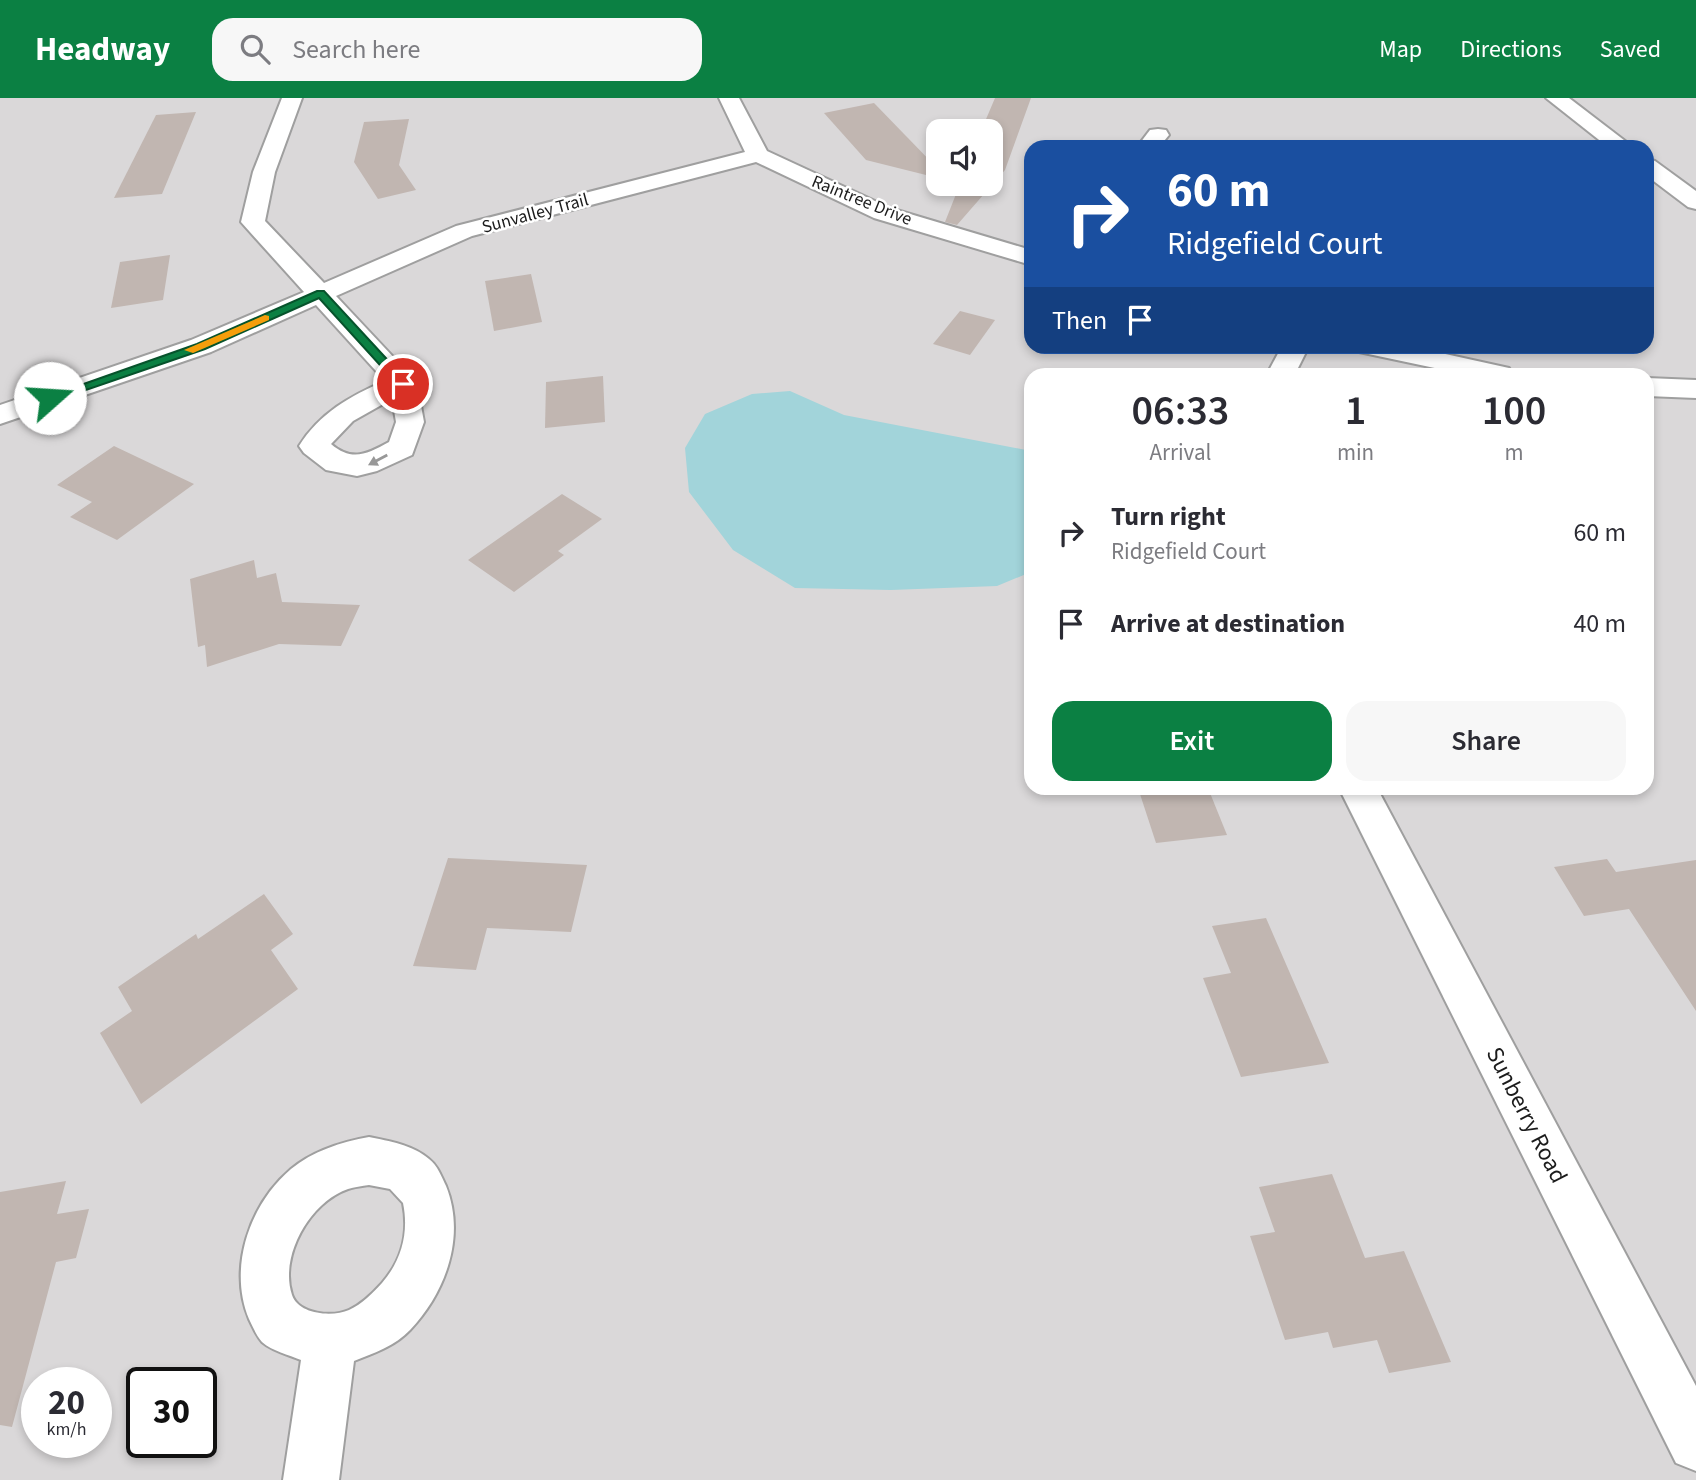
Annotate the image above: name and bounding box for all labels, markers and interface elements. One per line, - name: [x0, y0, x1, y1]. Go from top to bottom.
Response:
- search box: [212, 18, 702, 81]
- text: Headway: [35, 26, 170, 73]
- icon: search: [236, 30, 274, 68]
- text: Search here: [292, 31, 420, 68]
- text: Map: [1379, 32, 1422, 67]
- text: Directions: [1460, 32, 1562, 67]
- text: Saved: [1600, 32, 1661, 67]
- map controls: [926, 119, 1003, 196]
- button: sound: [926, 119, 1003, 196]
- text: 60 m: [1167, 156, 1271, 226]
- icon: right: [1052, 168, 1143, 259]
- street label: Raintree Drive: [808, 169, 916, 232]
- street label: Sunvalley Trail: [479, 187, 591, 240]
- text: Ridgefield Court: [1167, 221, 1383, 267]
- icon: arrive: [1121, 301, 1159, 339]
- text: Then: [1052, 302, 1107, 339]
- pin: [373, 354, 433, 414]
- position arrow: [13, 361, 87, 435]
- icon: arrive: [384, 365, 422, 403]
- text: 06:33: [1132, 381, 1229, 441]
- text: 1: [1345, 381, 1366, 441]
- text: 100: [1482, 381, 1546, 441]
- text: Arrival: [1150, 436, 1211, 469]
- text: min: [1337, 436, 1374, 469]
- text: m: [1505, 436, 1524, 469]
- one-way arrow: [368, 454, 388, 466]
- text: Turn right: [1111, 498, 1226, 535]
- icon: right: [1052, 514, 1090, 552]
- text: 60 m: [1573, 514, 1626, 551]
- text: Ridgefield Court: [1111, 535, 1266, 568]
- icon: arrive: [1052, 605, 1090, 643]
- text: Arrive at destination: [1111, 605, 1345, 642]
- text: 40 m: [1573, 605, 1626, 642]
- button: Exit: [1052, 701, 1332, 781]
- button: Share: [1346, 701, 1626, 781]
- street label: Sunberry Road: [1477, 1041, 1576, 1190]
- speed limit sign: 30: [126, 1367, 217, 1458]
- text: 20: [48, 1378, 85, 1428]
- text: km/h: [47, 1417, 86, 1442]

